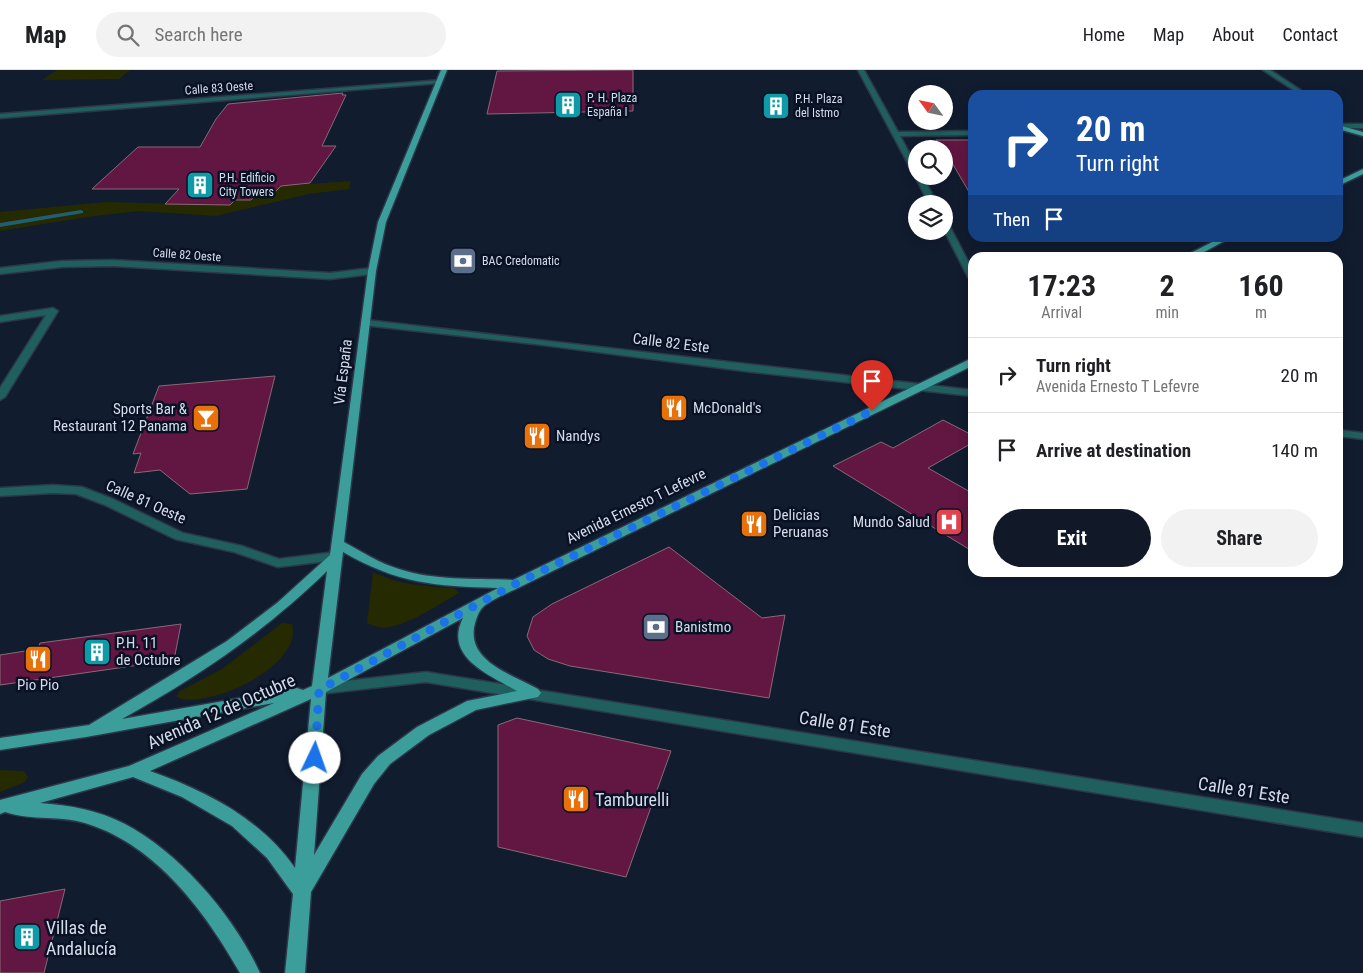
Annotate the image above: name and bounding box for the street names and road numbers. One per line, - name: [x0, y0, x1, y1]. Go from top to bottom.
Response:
- street label: Calle 83 Oeste: [184, 79, 254, 97]
- street label: Calle 82 Oeste: [152, 246, 222, 264]
- street label: Calle 82 Este: [632, 329, 710, 357]
- street label: Vía España: [330, 338, 356, 406]
- street label: Avenida Ernesto T Lefevre: [563, 464, 709, 548]
- street label: Calle 81 Oeste: [103, 476, 189, 528]
- street label: Avenida 12 de Octubre: [144, 669, 298, 753]
- street label: Calle 81 Este: [798, 706, 892, 742]
- street label: Calle 81 Este: [1197, 772, 1291, 808]

